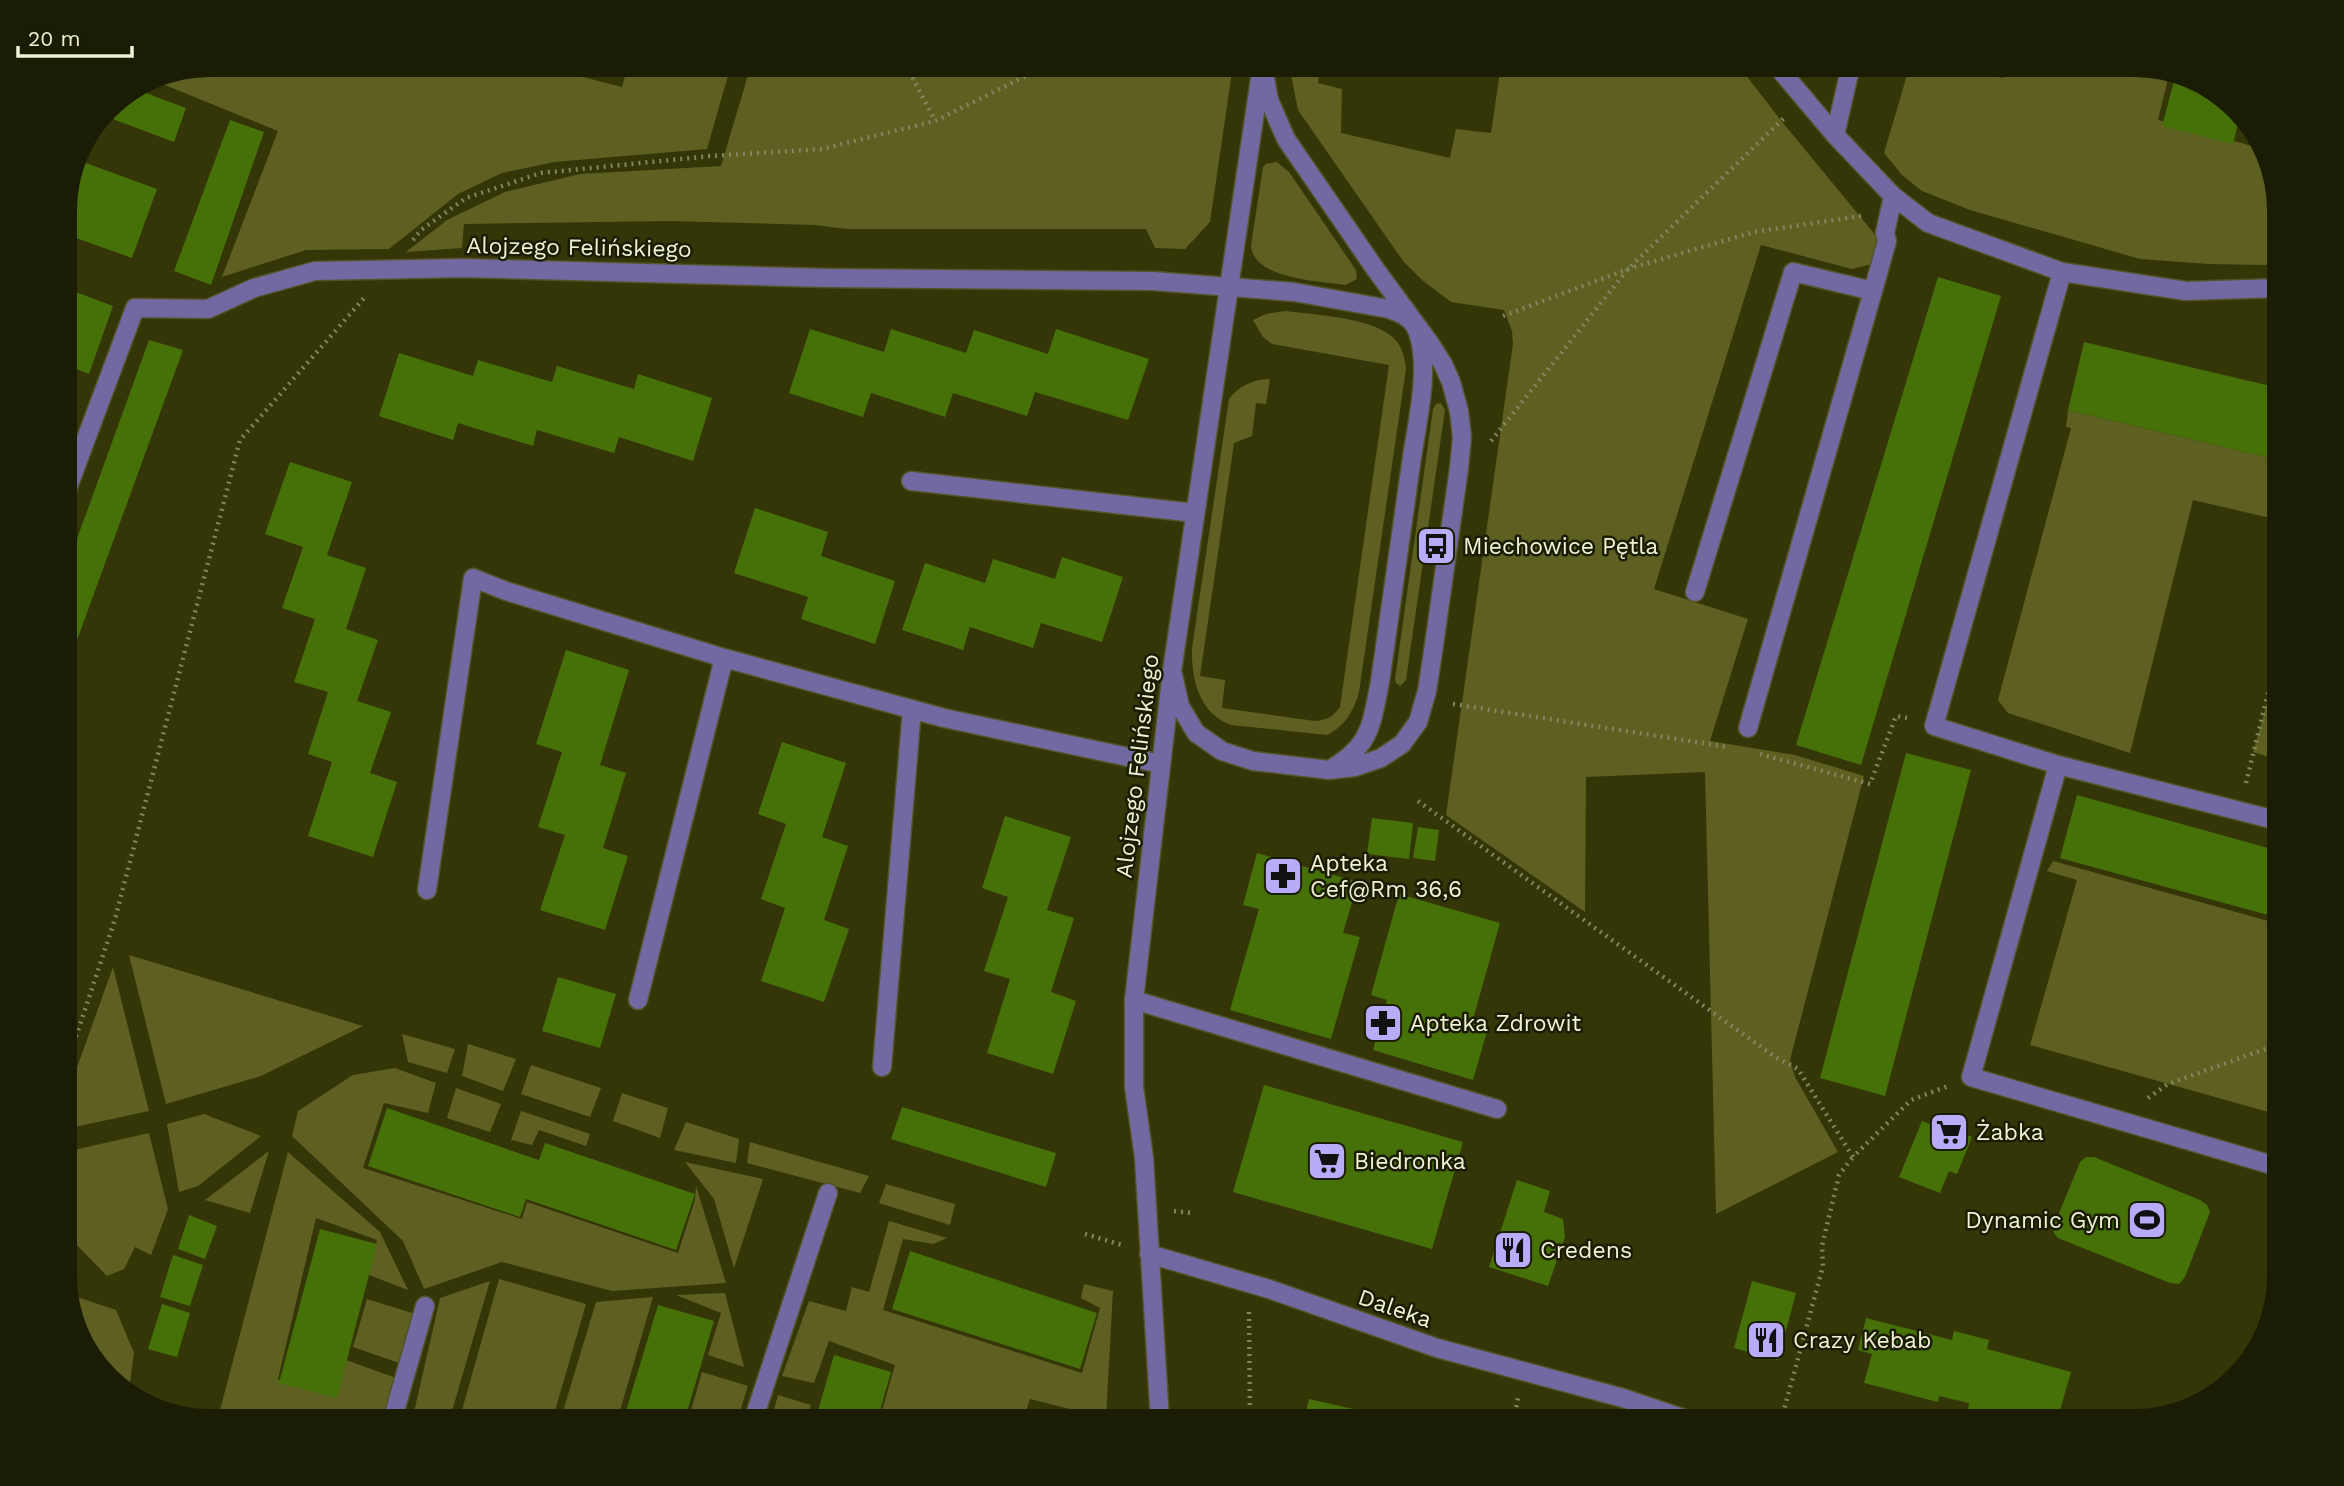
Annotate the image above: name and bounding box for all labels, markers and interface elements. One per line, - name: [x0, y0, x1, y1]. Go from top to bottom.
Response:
- scale bar: [18, 14, 131, 58]
- text: 20 m: [28, 26, 80, 51]
- street label: Alojzego Felińskiego: [466, 232, 692, 263]
- bus stop icon: Miechowice Pętla: [1415, 525, 1457, 567]
- place label: Miechowice Pętla: [1463, 533, 1658, 560]
- street label: Alojzego Felińskiego: [1110, 653, 1165, 880]
- place label: Apteka Cef@Rm 36,6: [1310, 850, 1462, 903]
- pharmacy icon: Apteka Cef@Rm 36,6: [1262, 855, 1304, 897]
- pharmacy icon: Apteka Zdrowit: [1362, 1002, 1404, 1044]
- place label: Apteka Zdrowit: [1410, 1010, 1582, 1037]
- supermarket icon: Żabka: [1928, 1111, 1970, 1153]
- place label: Żabka: [1976, 1119, 2044, 1146]
- supermarket icon: Biedronka: [1306, 1140, 1348, 1182]
- place label: Biedronka: [1354, 1148, 1466, 1175]
- sports icon: Dynamic Gym: [2126, 1199, 2168, 1241]
- place label: Dynamic Gym: [1965, 1207, 2120, 1234]
- restaurant icon: Credens: [1492, 1229, 1534, 1271]
- place label: Credens: [1540, 1237, 1632, 1264]
- street label: Daleka: [1355, 1283, 1435, 1334]
- restaurant icon: Crazy Kebab: [1745, 1319, 1787, 1361]
- place label: Crazy Kebab: [1793, 1327, 1932, 1354]

